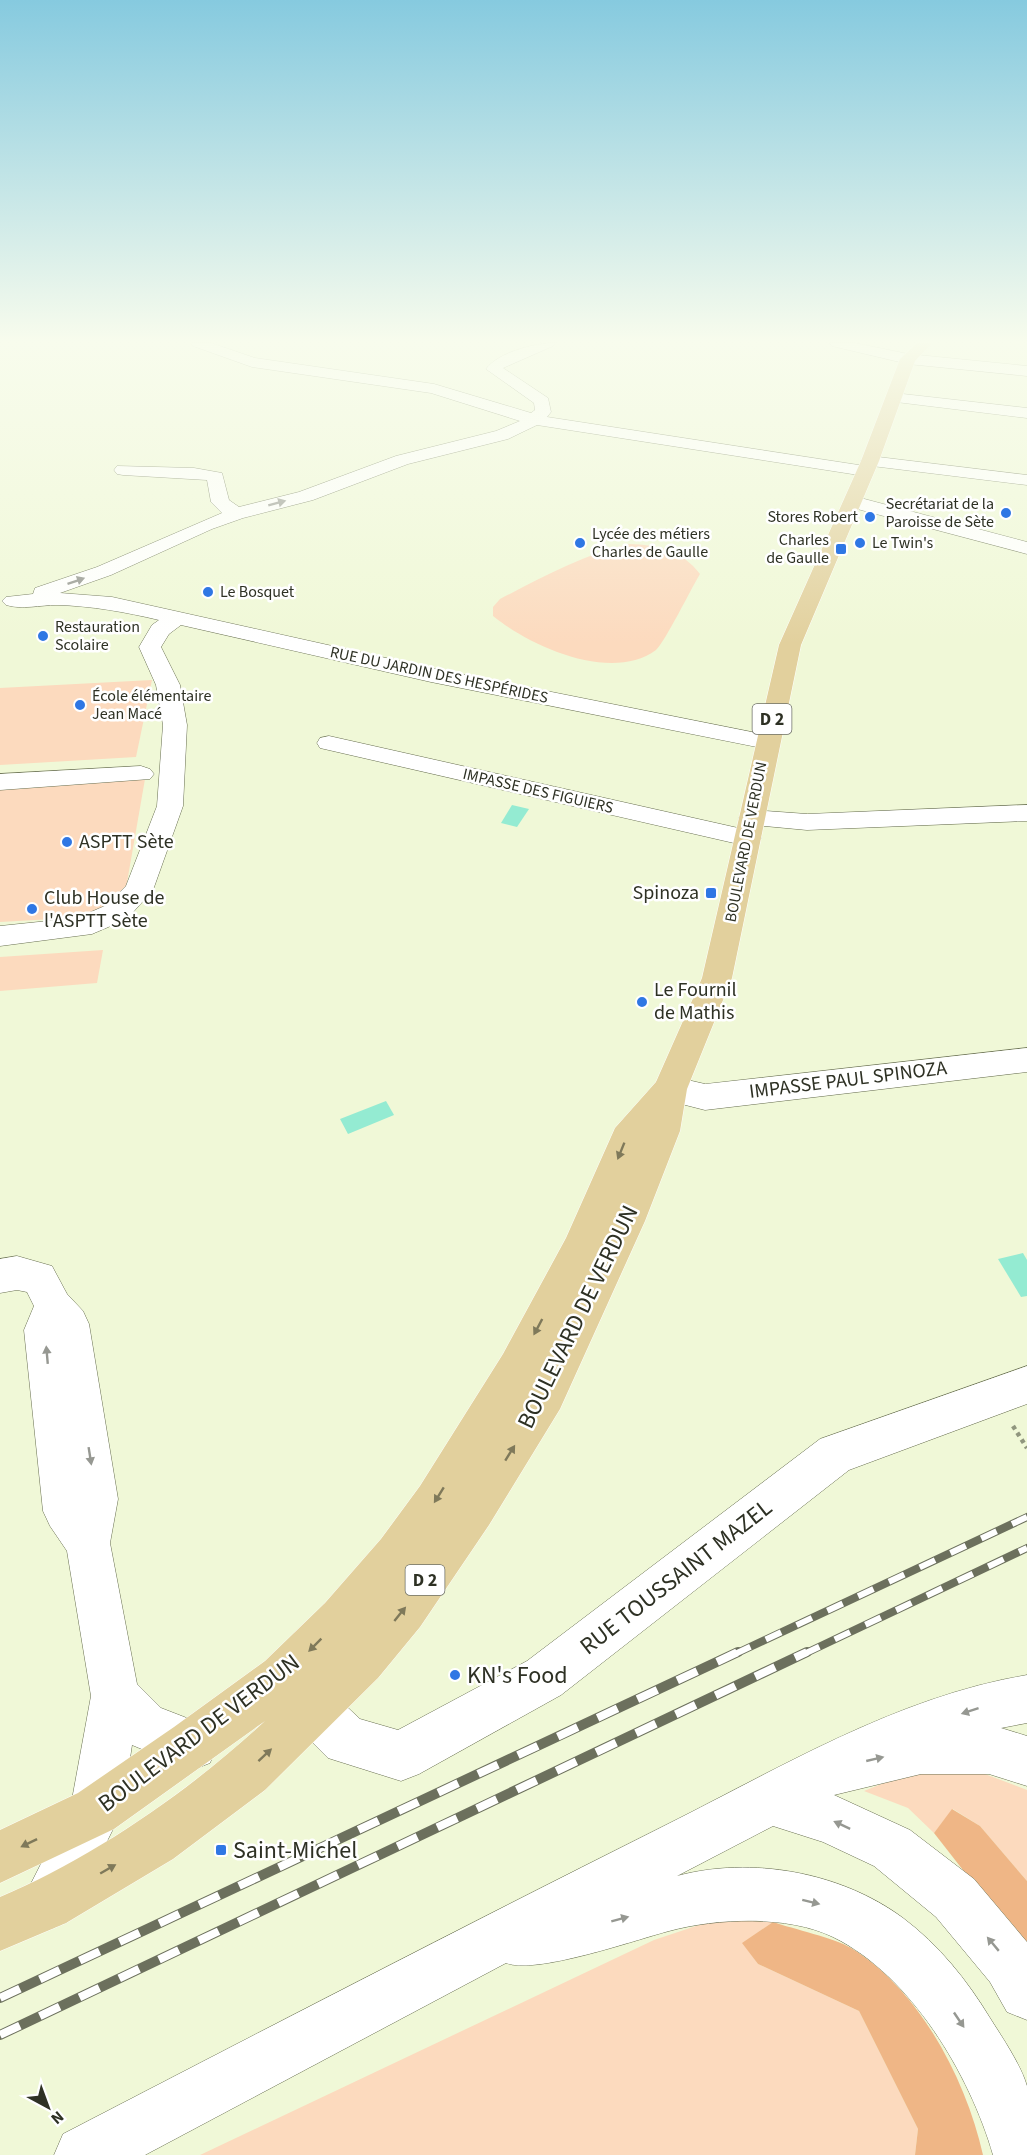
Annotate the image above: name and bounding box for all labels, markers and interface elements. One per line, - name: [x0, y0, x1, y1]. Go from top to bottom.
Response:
- place label: Secrétariat de la Paroisse de Sète: [886, 493, 994, 533]
- one-way arrow: [268, 498, 286, 508]
- place label: Stores Robert: [767, 506, 859, 528]
- marker: Secrétariat de la Paroisse de Sète: [999, 506, 1013, 520]
- marker: Stores Robert: [863, 510, 877, 524]
- place label: Lycée des métiers Charles de Gaulle: [592, 523, 710, 563]
- place label: Charles de Gaulle: [766, 529, 829, 569]
- place label: Le Twin's: [872, 532, 934, 554]
- marker: Lycée des métiers Charles de Gaulle: [573, 536, 587, 550]
- marker: Le Twin's: [853, 536, 867, 550]
- marker: Charles de Gaulle: [834, 542, 848, 556]
- one-way arrow: [67, 575, 85, 585]
- place label: Le Bosquet: [220, 581, 295, 603]
- marker: Le Bosquet: [201, 585, 215, 599]
- place label: Restauration Scolaire: [55, 616, 140, 656]
- marker: Restauration Scolaire: [36, 629, 50, 643]
- street label: RUE DU JARDIN DES HESPÉRIDES: [328, 641, 550, 709]
- place label: École élémentaire Jean Macé: [92, 685, 211, 725]
- marker: École élémentaire Jean Macé: [73, 698, 87, 712]
- road number: D 2: [752, 704, 792, 734]
- street label: BOULEVARD DE VERDUN: [720, 760, 772, 924]
- street label: IMPASSE DES FIGUIERS: [461, 763, 615, 819]
- place label: ASPTT Sète: [79, 828, 174, 856]
- marker: ASPTT Sète: [60, 835, 74, 849]
- place label: Spinoza: [633, 879, 699, 907]
- place label: Club House de l'ASPTT Sète: [44, 884, 165, 935]
- marker: Spinoza: [704, 886, 718, 900]
- marker: Club House de l'ASPTT Sète: [25, 902, 39, 916]
- place label: Le Fournil de Mathis: [654, 976, 737, 1027]
- marker: Le Fournil de Mathis: [635, 995, 649, 1009]
- street label: IMPASSE PAUL SPINOZA: [748, 1054, 949, 1106]
- one-way arrow: [616, 1142, 626, 1160]
- street label: BOULEVARD DE VERDUN: [509, 1199, 647, 1435]
- one-way arrow: [533, 1319, 543, 1336]
- one-way arrow: [42, 1345, 52, 1364]
- one-way arrow: [504, 1445, 515, 1461]
- one-way arrow: [85, 1447, 94, 1466]
- one-way arrow: [434, 1487, 445, 1503]
- street label: RUE TOUSSAINT MAZEL: [572, 1491, 780, 1663]
- road number: D 2: [406, 1565, 444, 1595]
- one-way arrow: [394, 1606, 407, 1622]
- one-way arrow: [309, 1637, 323, 1651]
- street label: BOULEVARD DE VERDUN: [91, 1645, 307, 1821]
- place label: KN's Food: [467, 1658, 568, 1693]
- marker: KN's Food: [448, 1668, 462, 1682]
- one-way arrow: [961, 1707, 979, 1716]
- one-way arrow: [258, 1748, 272, 1762]
- one-way arrow: [866, 1754, 884, 1764]
- one-way arrow: [834, 1820, 851, 1829]
- place label: Saint-Michel: [233, 1833, 357, 1868]
- one-way arrow: [21, 1838, 38, 1848]
- marker: Saint-Michel: [214, 1843, 228, 1857]
- one-way arrow: [100, 1864, 117, 1874]
- one-way arrow: [802, 1897, 820, 1907]
- one-way arrow: [611, 1914, 629, 1923]
- one-way arrow: [987, 1937, 1000, 1952]
- one-way arrow: [953, 2012, 965, 2028]
- north arrow: [18, 2077, 78, 2137]
- text: N: [46, 2106, 68, 2129]

